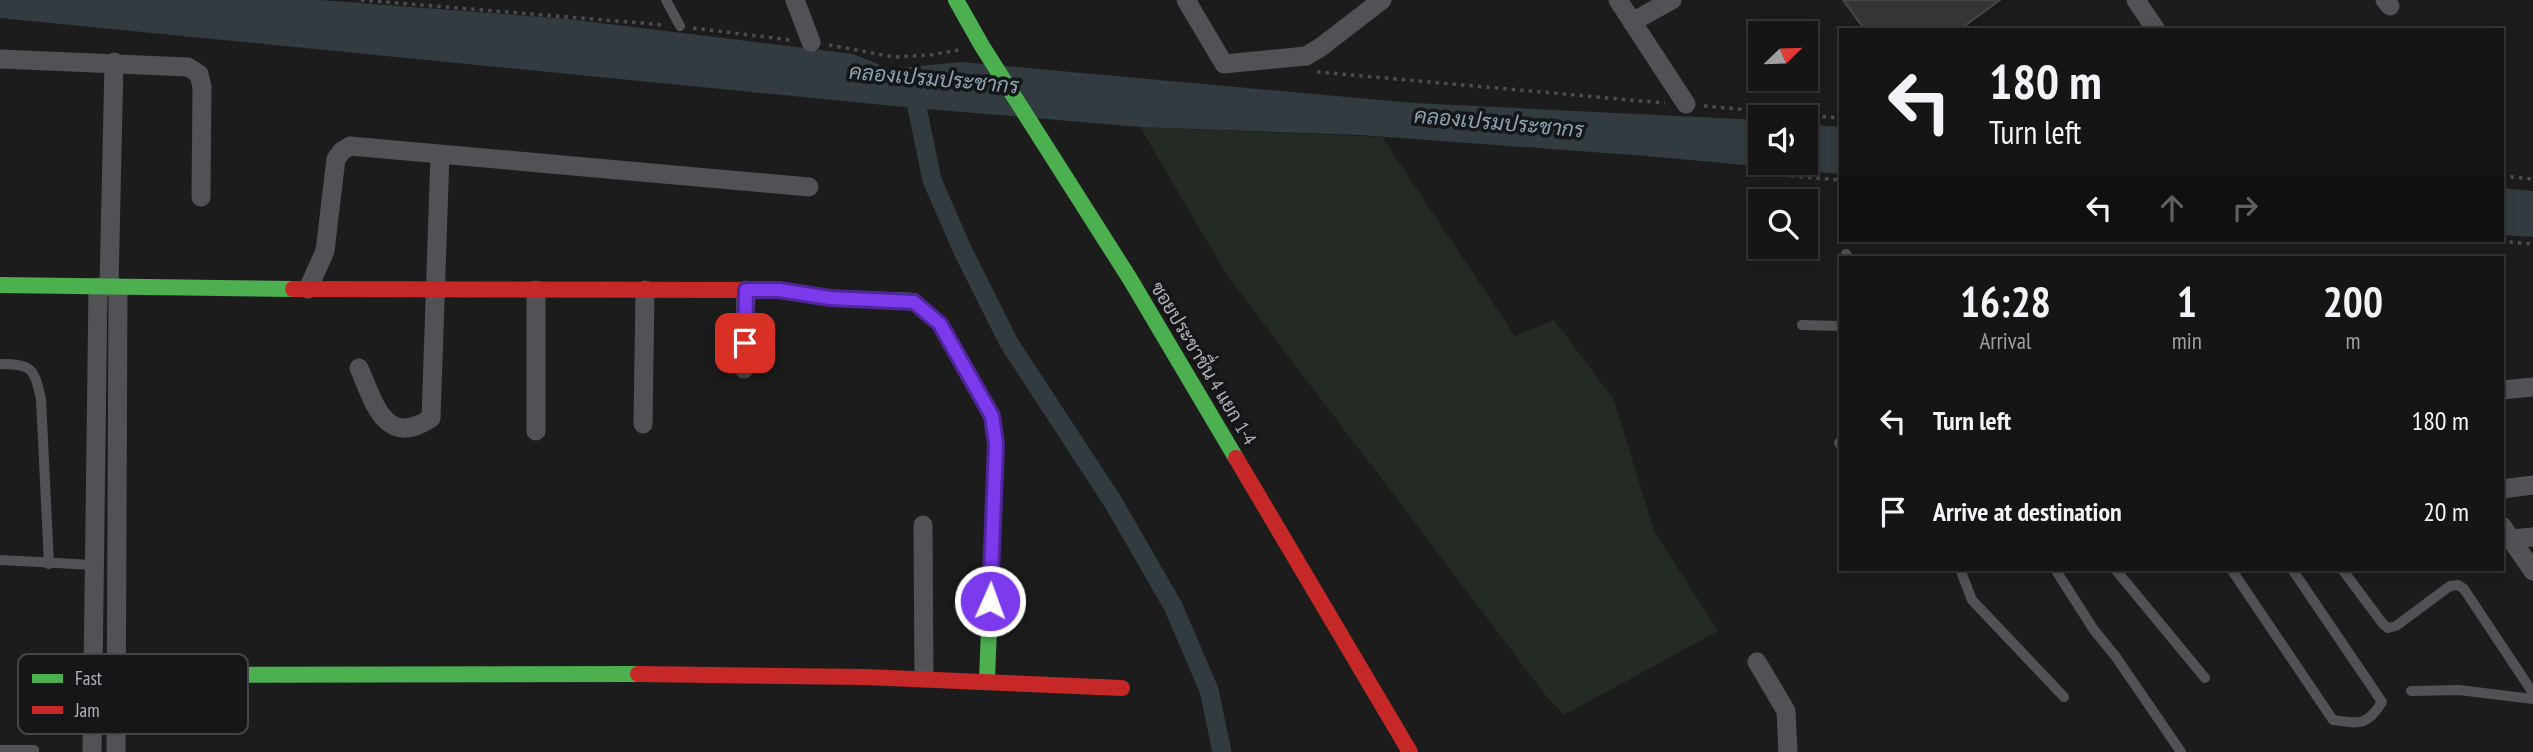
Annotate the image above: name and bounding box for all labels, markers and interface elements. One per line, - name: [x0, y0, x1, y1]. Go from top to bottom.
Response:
- north arrow: [1748, 21, 1818, 91]
- map controls: [1748, 21, 1818, 259]
- text: 180 m: [1989, 49, 2102, 113]
- icon: left: [1874, 56, 1965, 147]
- water label: คลองเปรมประชากร: [848, 58, 1021, 99]
- water label: คลองเปรมประชากร: [1413, 102, 1586, 143]
- button: sound: [1748, 105, 1818, 175]
- text: Turn left: [1989, 111, 2081, 153]
- button: search: [1748, 189, 1818, 259]
- icon: left: [2080, 189, 2118, 227]
- icon: ahead: [2153, 189, 2191, 227]
- icon: right: [2226, 189, 2264, 227]
- text: 16:28: [1960, 274, 2051, 329]
- text: 1: [2177, 274, 2197, 329]
- text: 200: [2323, 274, 2383, 329]
- street label: ซอยประชาชื่น 4 แยก 1-4: [1146, 275, 1267, 449]
- pin: [715, 313, 775, 373]
- icon: arrive: [726, 324, 764, 362]
- text: Arrival: [1979, 326, 2031, 355]
- text: min: [2172, 326, 2202, 355]
- text: m: [2345, 326, 2360, 355]
- icon: left: [1874, 402, 1912, 440]
- text: Turn left: [1933, 404, 2011, 437]
- text: 180 m: [2411, 404, 2469, 437]
- icon: arrive: [1874, 493, 1912, 531]
- text: Arrive at destination: [1933, 495, 2122, 528]
- text: 20 m: [2423, 495, 2469, 528]
- position arrow: [953, 564, 1027, 638]
- legend: [18, 654, 248, 734]
- text: Fast: [75, 666, 103, 690]
- text: Jam: [74, 698, 100, 722]

